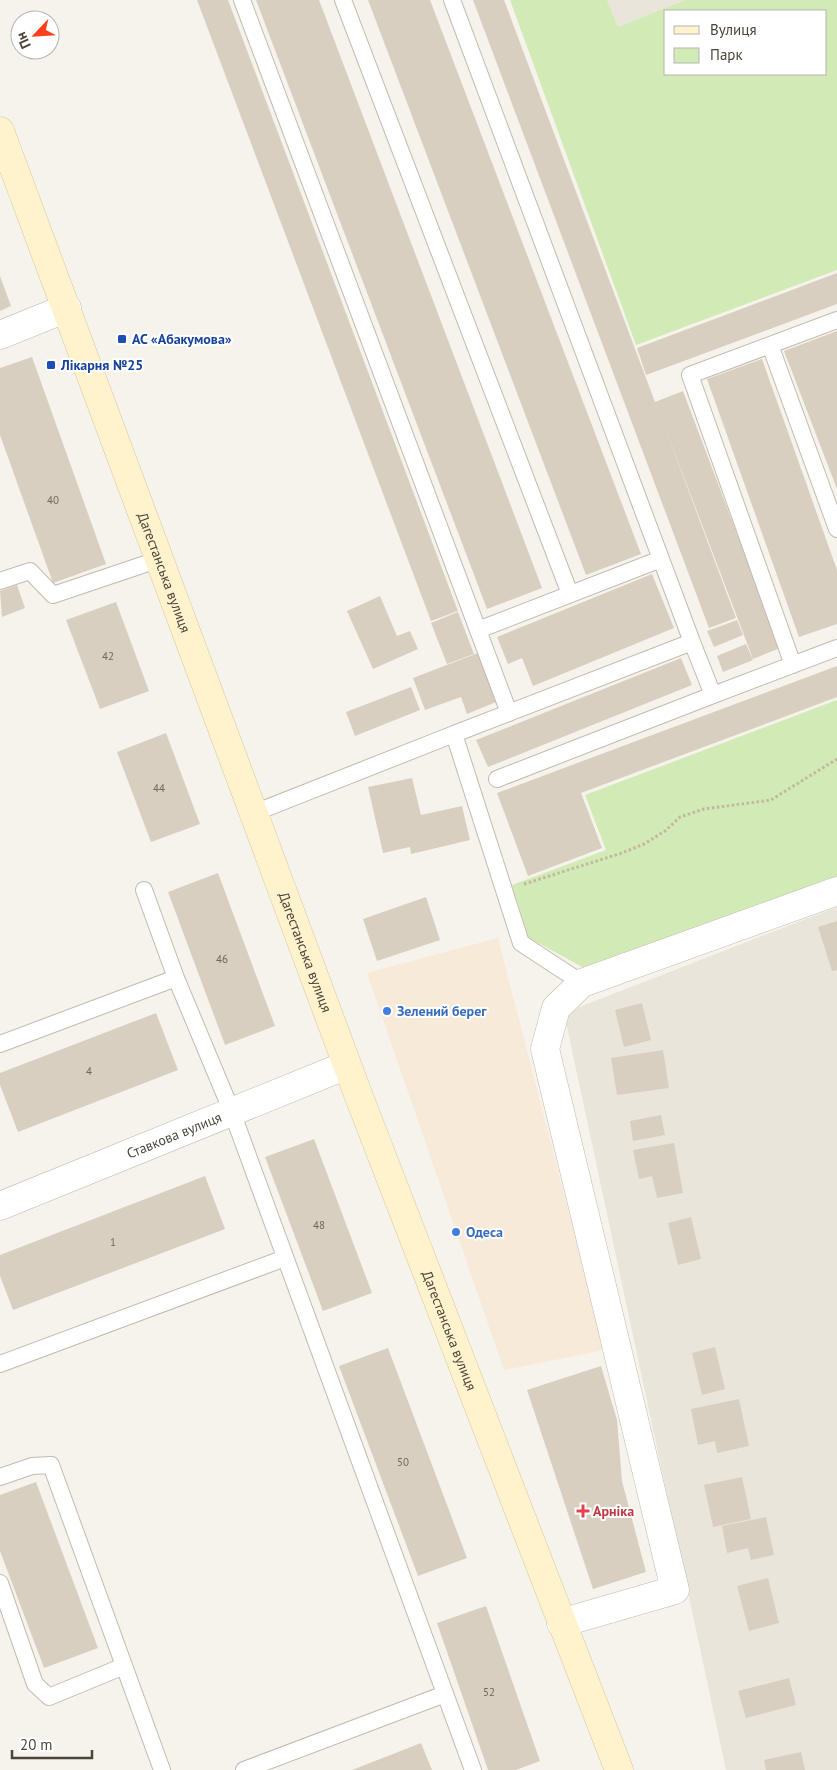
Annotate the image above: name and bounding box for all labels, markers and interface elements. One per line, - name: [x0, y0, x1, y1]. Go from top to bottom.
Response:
- north arrow: [10, 10, 60, 60]
- legend: [664, 10, 827, 75]
- text: Вулиця: [710, 20, 757, 39]
- text: Пн: [12, 29, 35, 52]
- text: Парк: [710, 45, 743, 64]
- place label: АС «Абакумова»: [132, 330, 232, 348]
- marker: АС «Абакумова»: [116, 333, 128, 345]
- place label: Лікарня №25: [60, 356, 143, 374]
- marker: Лікарня №25: [45, 359, 57, 371]
- house number: 40: [47, 493, 59, 507]
- street label: Дагестанська вулиця: [134, 510, 195, 635]
- house number: 42: [102, 649, 114, 663]
- house number: 44: [153, 781, 165, 795]
- street label: Дагестанська вулиця: [275, 889, 336, 1015]
- house number: 46: [216, 952, 228, 966]
- place label: Зелений берег: [397, 1002, 487, 1020]
- marker: Зелений берег: [381, 1005, 393, 1017]
- house number: 4: [86, 1064, 92, 1078]
- street label: Ставкова вулиця: [124, 1108, 224, 1163]
- house number: 48: [313, 1218, 325, 1232]
- place label: Одеса: [466, 1223, 503, 1241]
- marker: Одеса: [450, 1226, 462, 1238]
- house number: 1: [110, 1235, 116, 1249]
- street label: Дагестанська вулиця: [418, 1268, 481, 1393]
- house number: 50: [397, 1455, 409, 1469]
- place label: Арніка: [593, 1502, 634, 1520]
- marker: Арніка: [577, 1505, 589, 1517]
- house number: 52: [483, 1685, 495, 1699]
- scale bar: [12, 1728, 92, 1760]
- text: 20 m: [20, 1735, 53, 1754]

